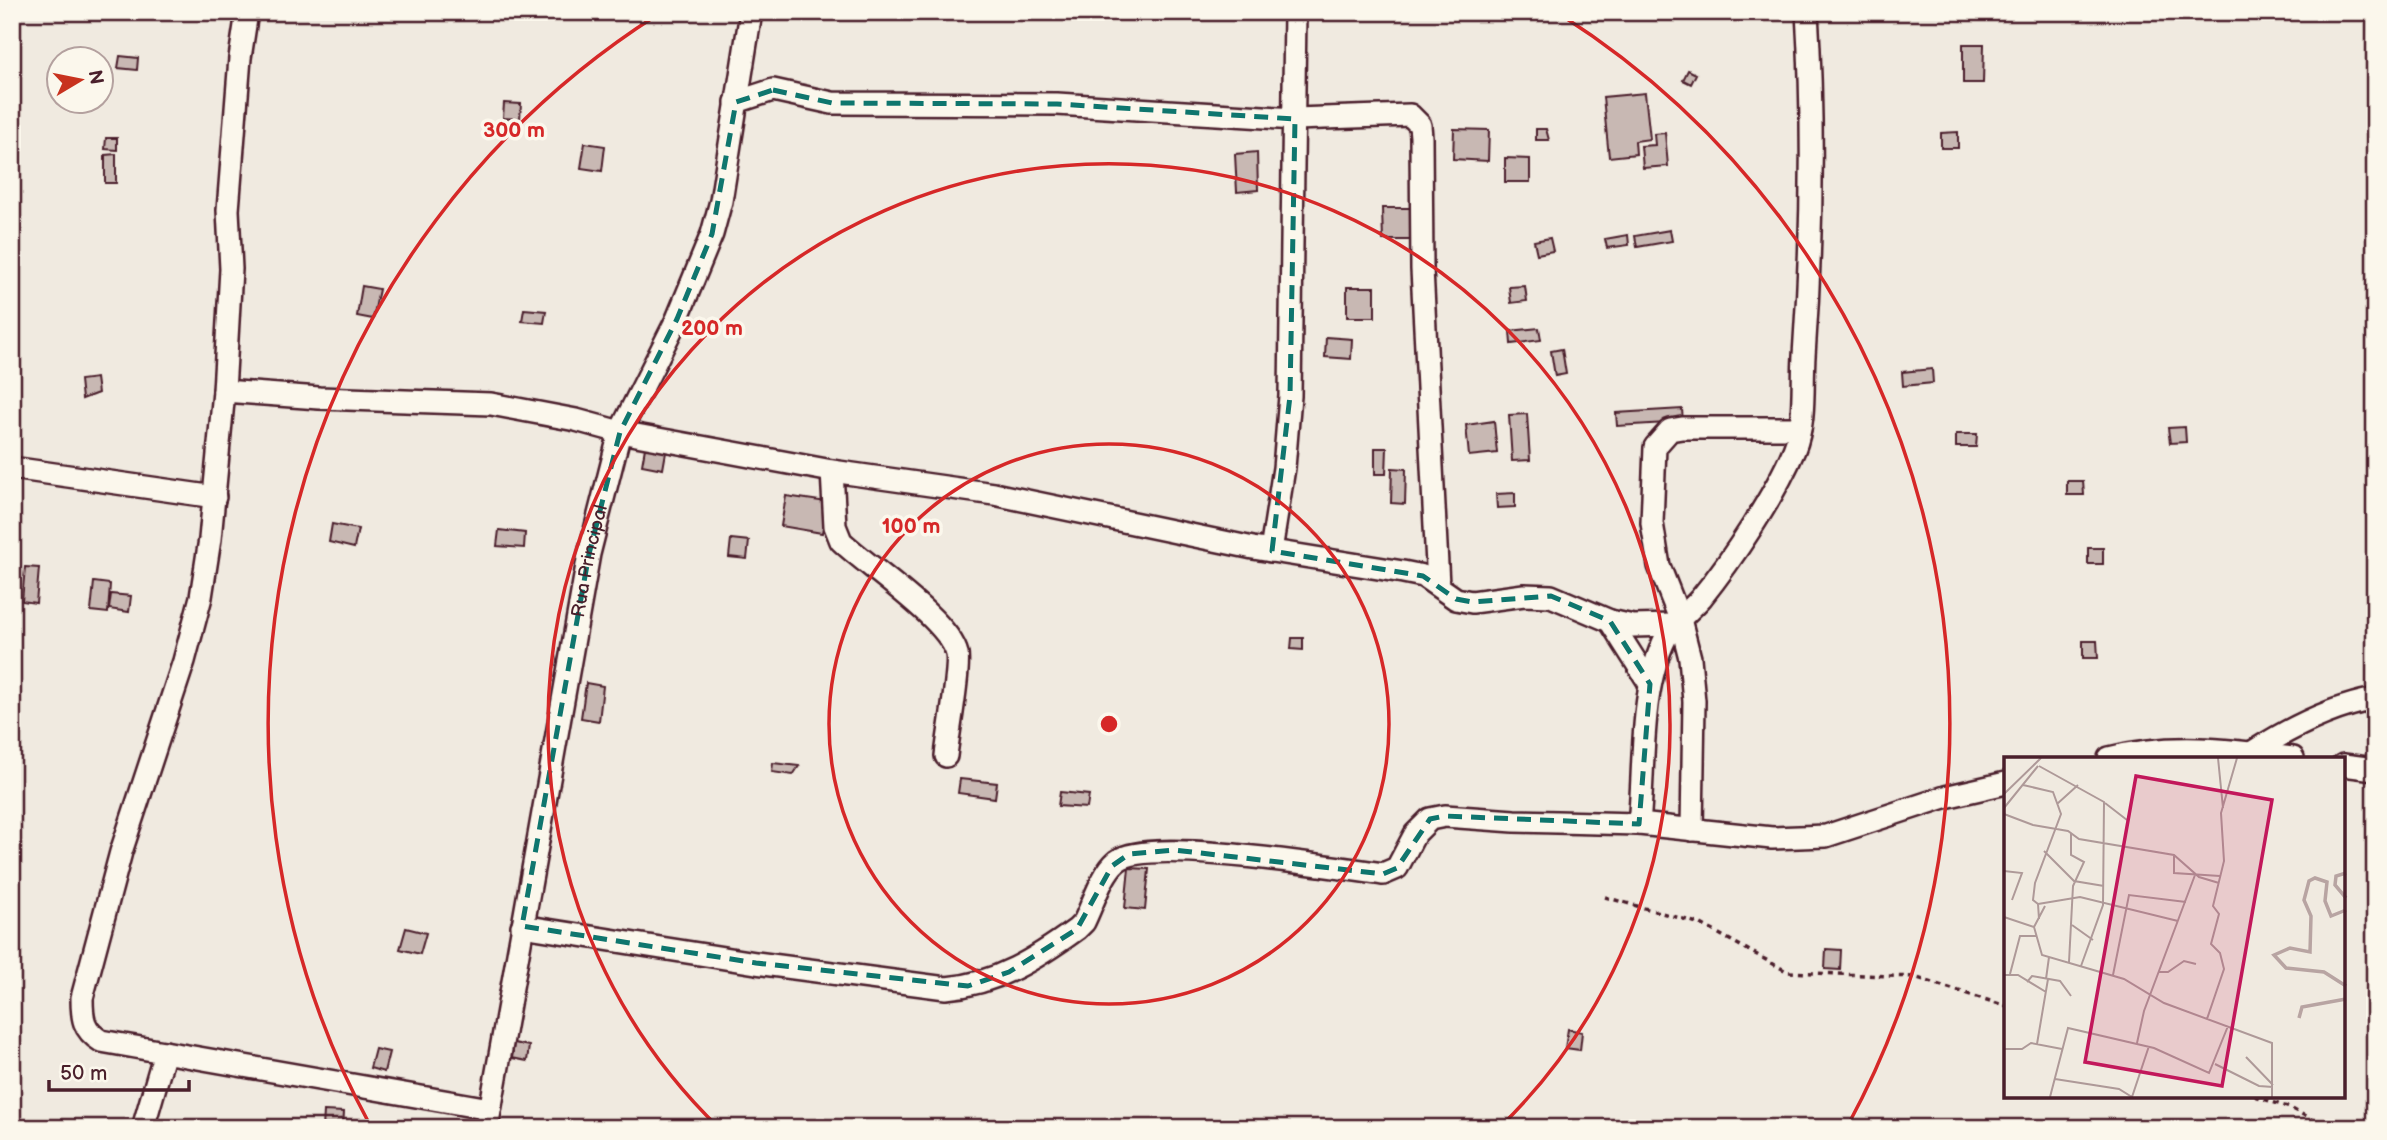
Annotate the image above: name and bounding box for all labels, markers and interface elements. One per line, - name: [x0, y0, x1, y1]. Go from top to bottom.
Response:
- north arrow: [46, 46, 116, 116]
- text: N: [83, 68, 108, 86]
- text: 300 m: [483, 118, 545, 143]
- text: 200 m: [681, 316, 743, 341]
- street label: Rua Principal: [566, 502, 613, 619]
- text: 100 m: [882, 514, 940, 539]
- centre of rings: [1097, 712, 1121, 736]
- inset map: [2004, 757, 2345, 1098]
- scale bar: [49, 1049, 189, 1093]
- text: 50 m: [60, 1061, 107, 1086]

